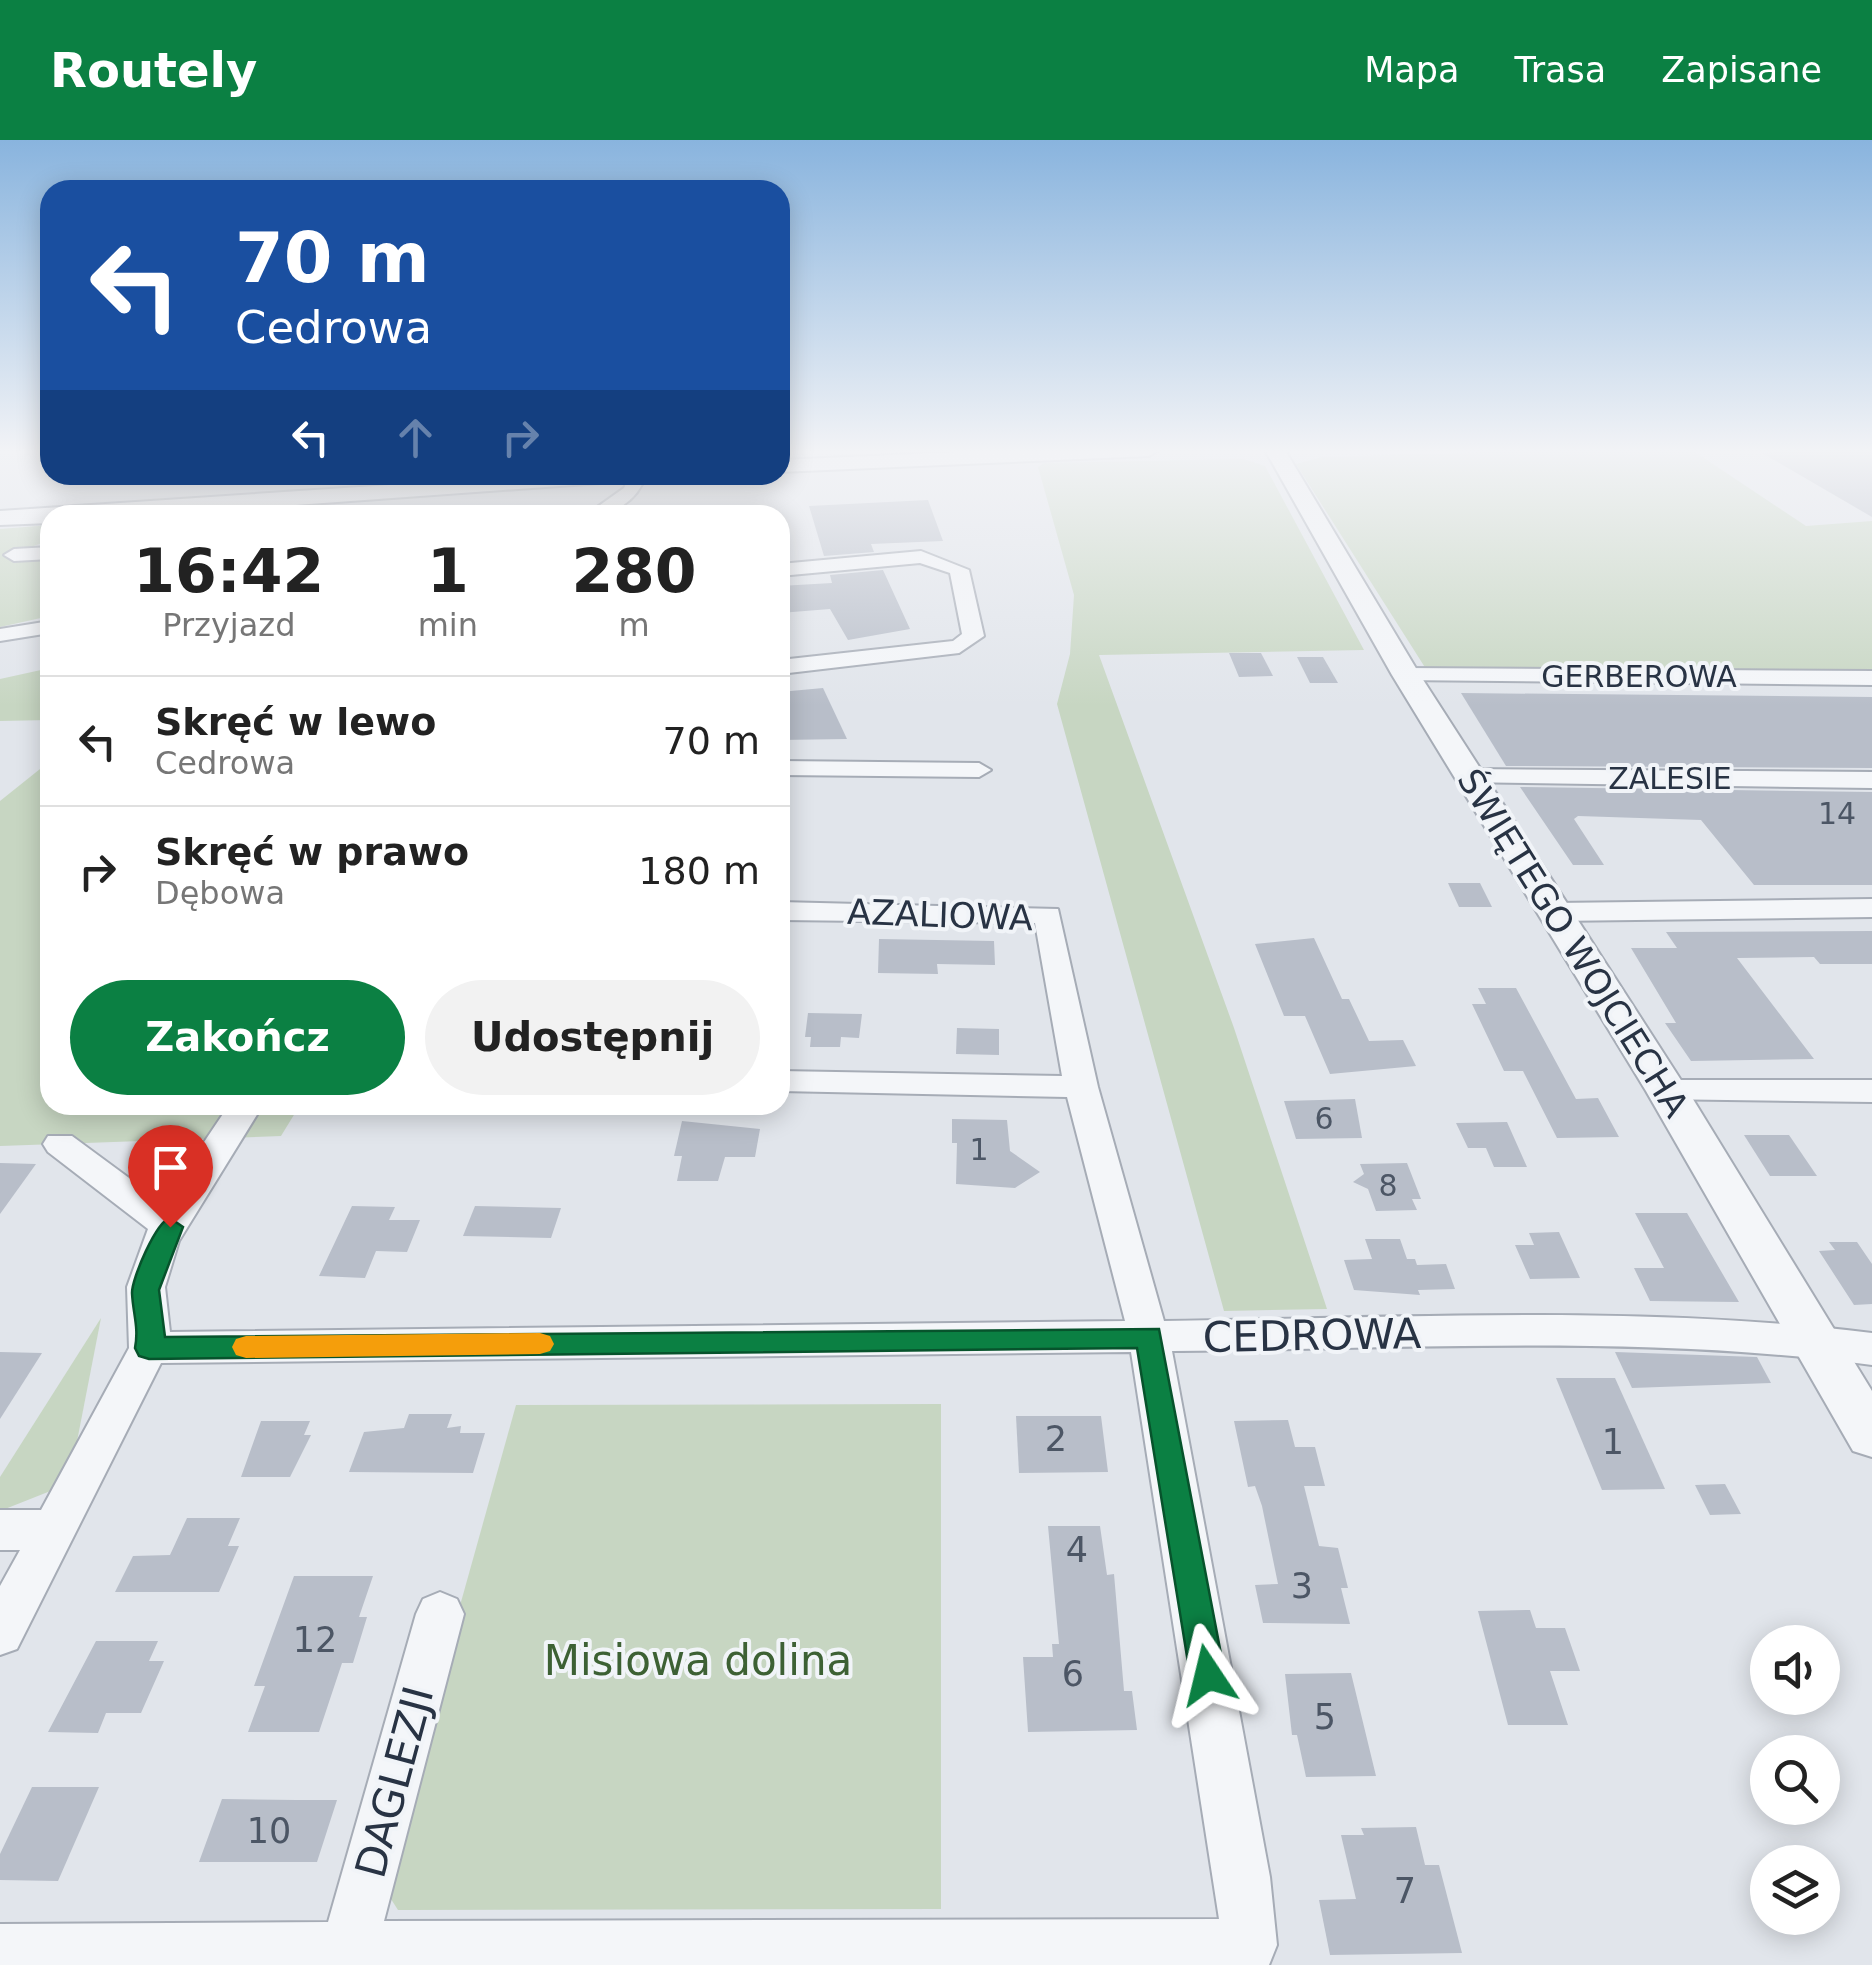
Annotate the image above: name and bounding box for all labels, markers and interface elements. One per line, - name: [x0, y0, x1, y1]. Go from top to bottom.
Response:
- text: Routely: [50, 42, 257, 98]
- text: Mapa: [1364, 50, 1459, 90]
- text: Trasa: [1514, 50, 1606, 90]
- text: Zapisane: [1661, 50, 1822, 90]
- text: 70 m: [235, 217, 430, 299]
- icon: left: [70, 220, 200, 350]
- text: Cedrowa: [235, 301, 432, 354]
- icon: left: [283, 410, 338, 465]
- icon: ahead: [388, 410, 443, 465]
- icon: right: [493, 410, 548, 465]
- text: 16:42: [133, 536, 324, 606]
- text: 1: [427, 536, 469, 606]
- text: 280: [571, 536, 697, 606]
- text: Przyjazd: [162, 606, 295, 644]
- text: min: [418, 606, 478, 644]
- text: m: [618, 606, 650, 644]
- street label: GERBEROWA: [1541, 659, 1737, 694]
- text: Skręć w lewo: [155, 700, 436, 744]
- icon: left: [70, 714, 125, 769]
- text: 70 m: [663, 719, 760, 763]
- text: Cedrowa: [155, 744, 295, 782]
- street label: ŚWIĘTEGO WOJCIECHA: [1449, 761, 1698, 1124]
- street label: ZALESIE: [1608, 761, 1732, 796]
- house number: 14: [1818, 796, 1856, 831]
- text: Skręć w prawo: [155, 830, 469, 874]
- icon: right: [70, 844, 125, 899]
- text: 180 m: [638, 849, 760, 893]
- text: Dębowa: [155, 874, 285, 912]
- street label: AZALIOWA: [846, 892, 1034, 938]
- button: Zakończ: [70, 980, 405, 1095]
- button: Udostępnij: [425, 980, 760, 1095]
- house number: 6: [1314, 1101, 1334, 1136]
- pin: [128, 1125, 213, 1228]
- house number: 1: [969, 1132, 989, 1167]
- icon: arrive: [143, 1140, 198, 1195]
- house number: 8: [1378, 1168, 1398, 1203]
- street label: CEDROWA: [1202, 1309, 1422, 1362]
- house number: 2: [1045, 1419, 1067, 1459]
- house number: 1: [1602, 1422, 1624, 1462]
- house number: 4: [1066, 1530, 1088, 1570]
- house number: 3: [1291, 1566, 1313, 1606]
- house number: 12: [293, 1620, 337, 1660]
- position arrow: [1156, 1623, 1260, 1727]
- map controls: [1750, 1625, 1840, 1935]
- button: sound: [1750, 1625, 1840, 1715]
- park label: Misiowa dolina: [544, 1636, 852, 1685]
- house number: 6: [1062, 1654, 1084, 1694]
- street label: DAGLEZJI: [346, 1681, 443, 1883]
- house number: 5: [1314, 1697, 1336, 1737]
- button: search: [1750, 1735, 1840, 1825]
- house number: 10: [247, 1811, 291, 1851]
- button: layers: [1750, 1845, 1840, 1935]
- house number: 7: [1394, 1871, 1416, 1911]

